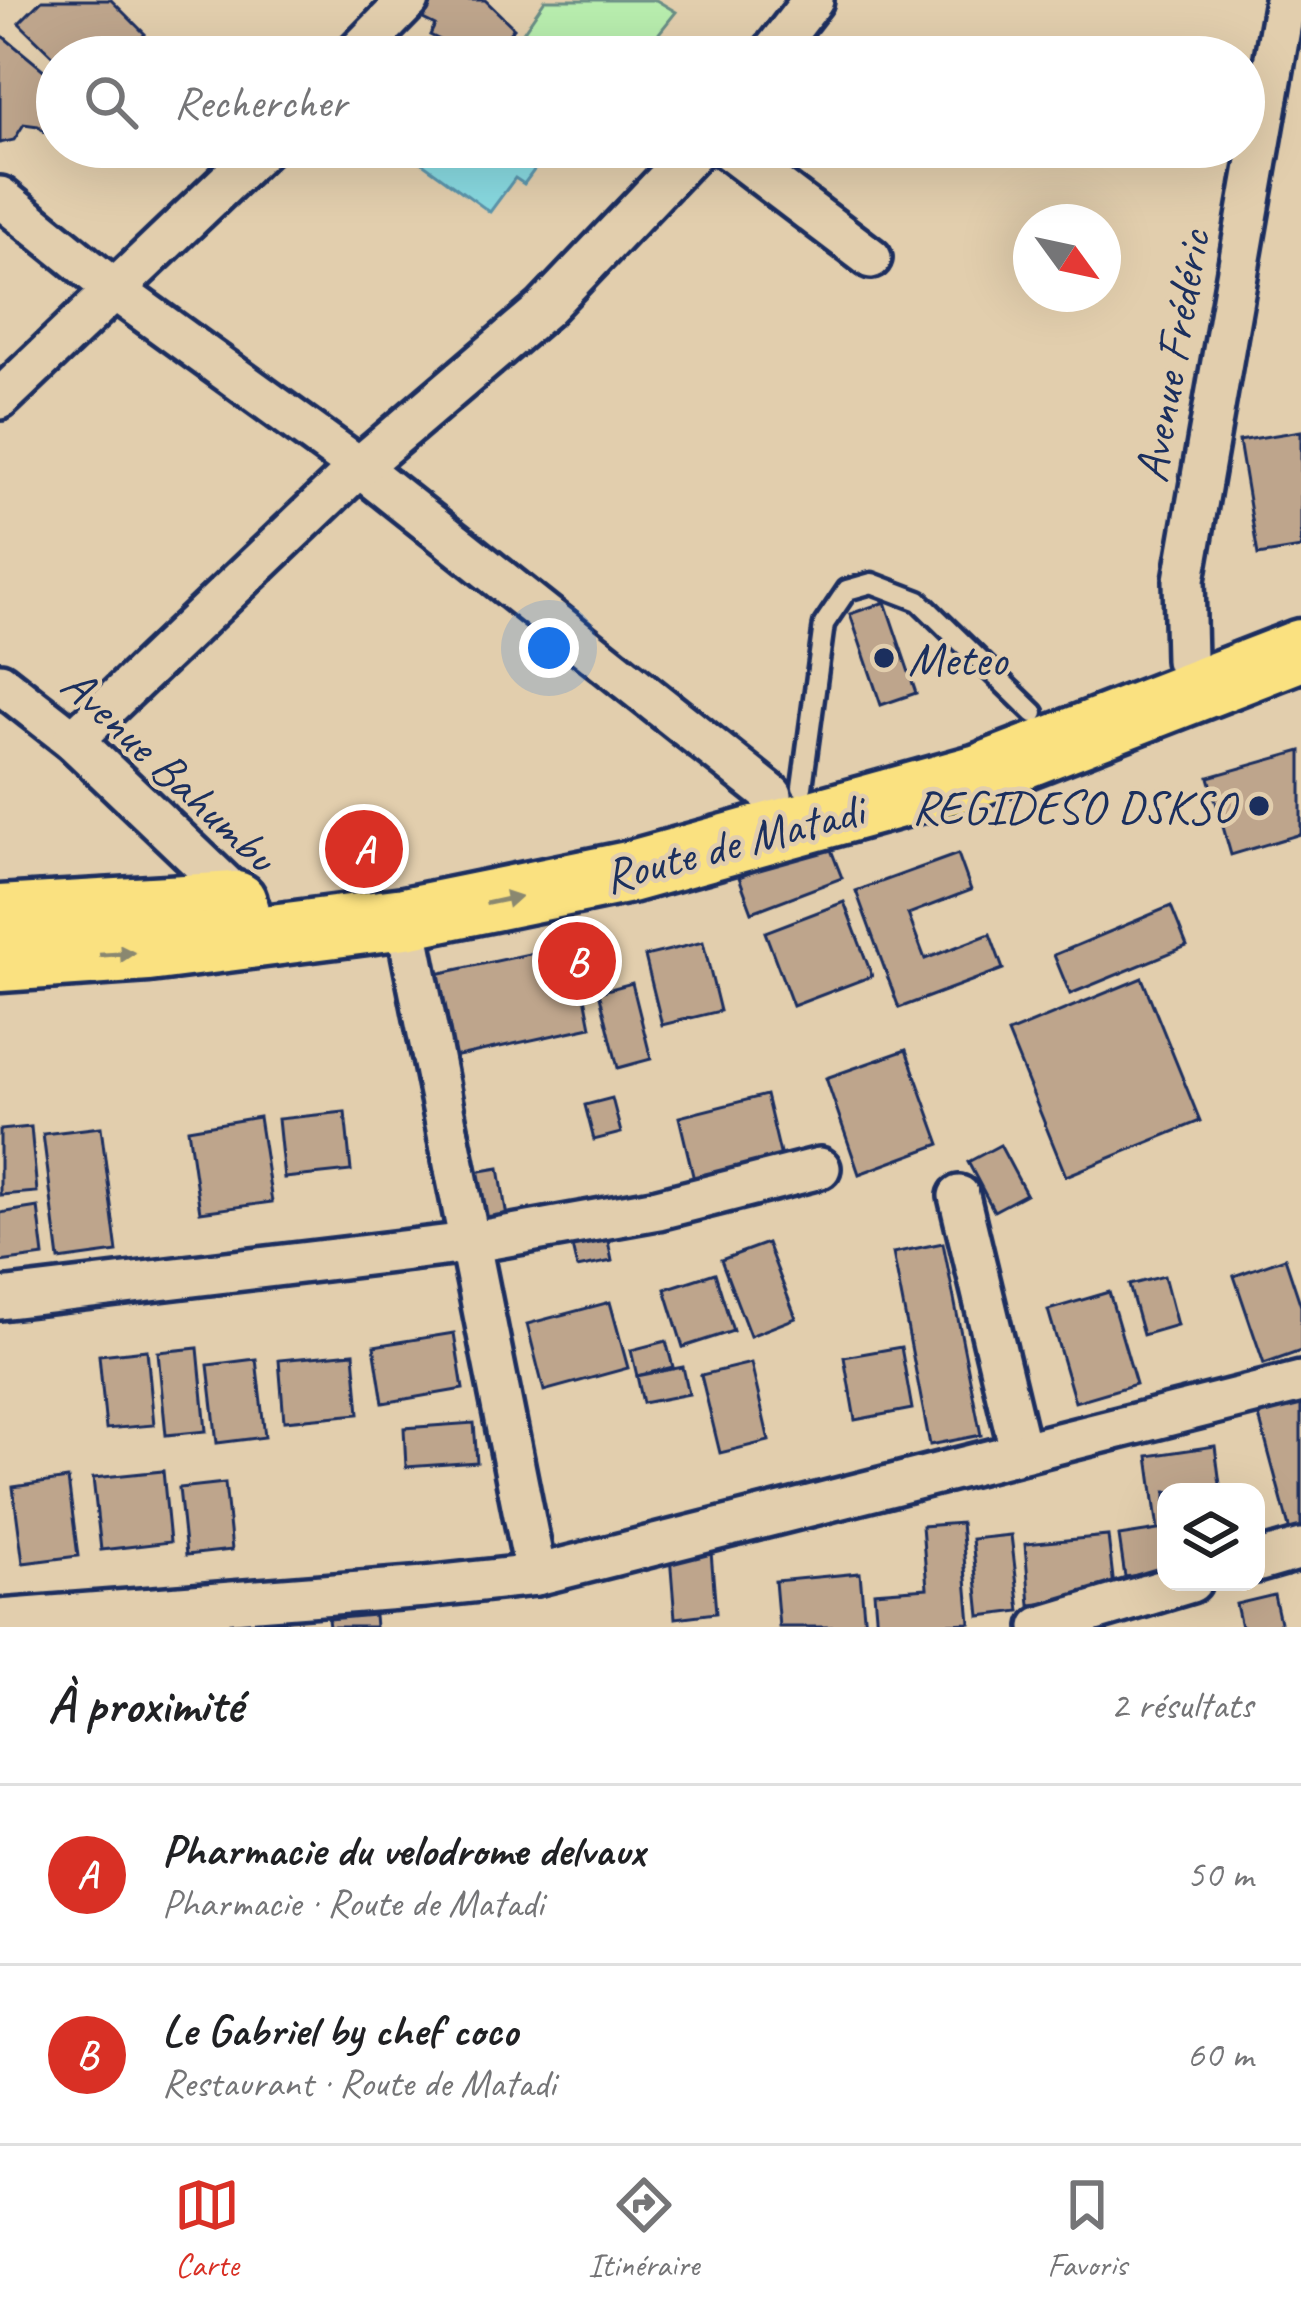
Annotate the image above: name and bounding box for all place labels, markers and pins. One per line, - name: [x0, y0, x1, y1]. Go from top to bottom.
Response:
- place label: Meteo: [908, 629, 1009, 689]
- marker: Meteo: [871, 645, 897, 671]
- place label: REGIDESO DSKSO: [912, 777, 1239, 837]
- marker: REGIDESO DSKSO: [1246, 793, 1272, 819]
- pin: A: [325, 804, 403, 894]
- pin: B: [538, 916, 616, 1006]

